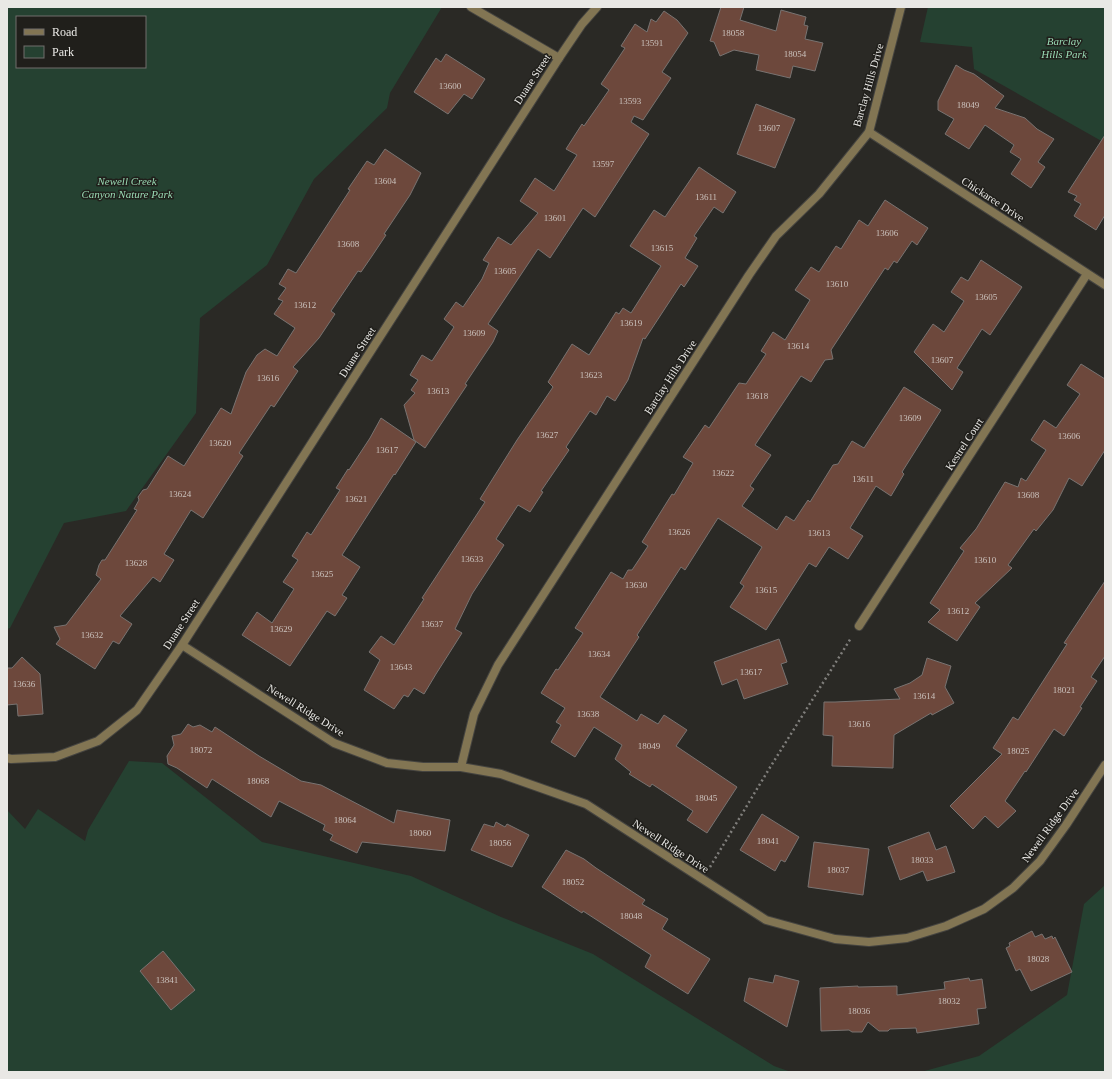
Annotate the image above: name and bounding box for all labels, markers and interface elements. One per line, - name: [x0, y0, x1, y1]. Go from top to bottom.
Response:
- legend: [16, 16, 146, 68]
- text: Road: [52, 25, 77, 39]
- house number: 18058: [722, 28, 745, 38]
- park label: Barclay Hills Park: [1040, 35, 1088, 60]
- house number: 13591: [641, 38, 663, 48]
- street label: Barclay Hills Drive: [850, 42, 886, 128]
- text: Park: [52, 45, 74, 59]
- house number: 18054: [784, 49, 807, 59]
- street label: Duane Street: [511, 52, 553, 106]
- house number: 13600: [439, 81, 462, 91]
- house number: 13593: [619, 96, 642, 106]
- house number: 18049: [957, 100, 980, 110]
- house number: 13607: [758, 123, 781, 133]
- house number: 13597: [592, 159, 615, 169]
- street label: Chickaree Drive: [959, 174, 1027, 224]
- park label: Newell Creek Canyon Nature Park: [81, 175, 174, 200]
- house number: 13604: [374, 176, 397, 186]
- house number: 13611: [695, 192, 717, 202]
- house number: 13601: [544, 213, 566, 223]
- house number: 13606: [876, 228, 899, 238]
- house number: 13608: [337, 239, 360, 249]
- house number: 13615: [651, 243, 674, 253]
- house number: 13605: [494, 266, 517, 276]
- house number: 13610: [826, 279, 849, 289]
- house number: 13605: [975, 292, 998, 302]
- house number: 13612: [294, 300, 316, 310]
- house number: 13619: [620, 318, 643, 328]
- street label: Duane Street: [336, 325, 378, 379]
- house number: 13609: [463, 328, 486, 338]
- street label: Barclay Hills Drive: [642, 338, 699, 416]
- house number: 13614: [787, 341, 810, 351]
- house number: 13607: [931, 355, 954, 365]
- house number: 13623: [580, 370, 603, 380]
- house number: 13616: [257, 373, 280, 383]
- house number: 13613: [427, 386, 450, 396]
- house number: 13618: [746, 391, 769, 401]
- house number: 13609: [899, 413, 922, 423]
- street label: Kestrel Court: [943, 416, 985, 472]
- house number: 13627: [536, 430, 559, 440]
- house number: 13606: [1058, 431, 1081, 441]
- house number: 13620: [209, 438, 232, 448]
- house number: 13617: [376, 445, 399, 455]
- house number: 13622: [712, 468, 734, 478]
- house number: 13611: [852, 474, 874, 484]
- house number: 13624: [169, 489, 192, 499]
- house number: 13608: [1017, 490, 1040, 500]
- house number: 13621: [345, 494, 367, 504]
- house number: 13626: [668, 527, 691, 537]
- house number: 13613: [808, 528, 831, 538]
- house number: 13633: [461, 554, 484, 564]
- house number: 13610: [974, 555, 997, 565]
- house number: 13628: [125, 558, 148, 568]
- house number: 13625: [311, 569, 334, 579]
- house number: 13630: [625, 580, 648, 590]
- house number: 13615: [755, 585, 778, 595]
- street label: Duane Street: [160, 597, 202, 651]
- house number: 13612: [947, 606, 969, 616]
- house number: 13637: [421, 619, 444, 629]
- house number: 13629: [270, 624, 293, 634]
- house number: 13632: [81, 630, 103, 640]
- house number: 13634: [588, 649, 611, 659]
- house number: 13643: [390, 662, 413, 672]
- house number: 13617: [740, 667, 763, 677]
- house number: 13636: [13, 679, 36, 689]
- street label: Newell Ridge Drive: [265, 681, 347, 739]
- house number: 18021: [1053, 685, 1075, 695]
- house number: 13614: [913, 691, 936, 701]
- house number: 13638: [577, 709, 600, 719]
- house number: 13616: [848, 719, 871, 729]
- house number: 18049: [638, 741, 661, 751]
- house number: 18072: [190, 745, 212, 755]
- house number: 18025: [1007, 746, 1030, 756]
- house number: 18068: [247, 776, 270, 786]
- street label: Newell Ridge Drive: [1019, 786, 1081, 864]
- house number: 18045: [695, 793, 718, 803]
- house number: 18064: [334, 815, 357, 825]
- street label: Newell Ridge Drive: [631, 817, 712, 875]
- house number: 18060: [409, 828, 432, 838]
- house number: 18041: [757, 836, 779, 846]
- house number: 18056: [489, 838, 512, 848]
- house number: 18033: [911, 855, 934, 865]
- house number: 18037: [827, 865, 850, 875]
- house number: 18052: [562, 877, 584, 887]
- house number: 18048: [620, 911, 643, 921]
- house number: 18028: [1027, 954, 1050, 964]
- house number: 13841: [156, 975, 178, 985]
- house number: 18032: [938, 996, 960, 1006]
- house number: 18036: [848, 1006, 871, 1016]

